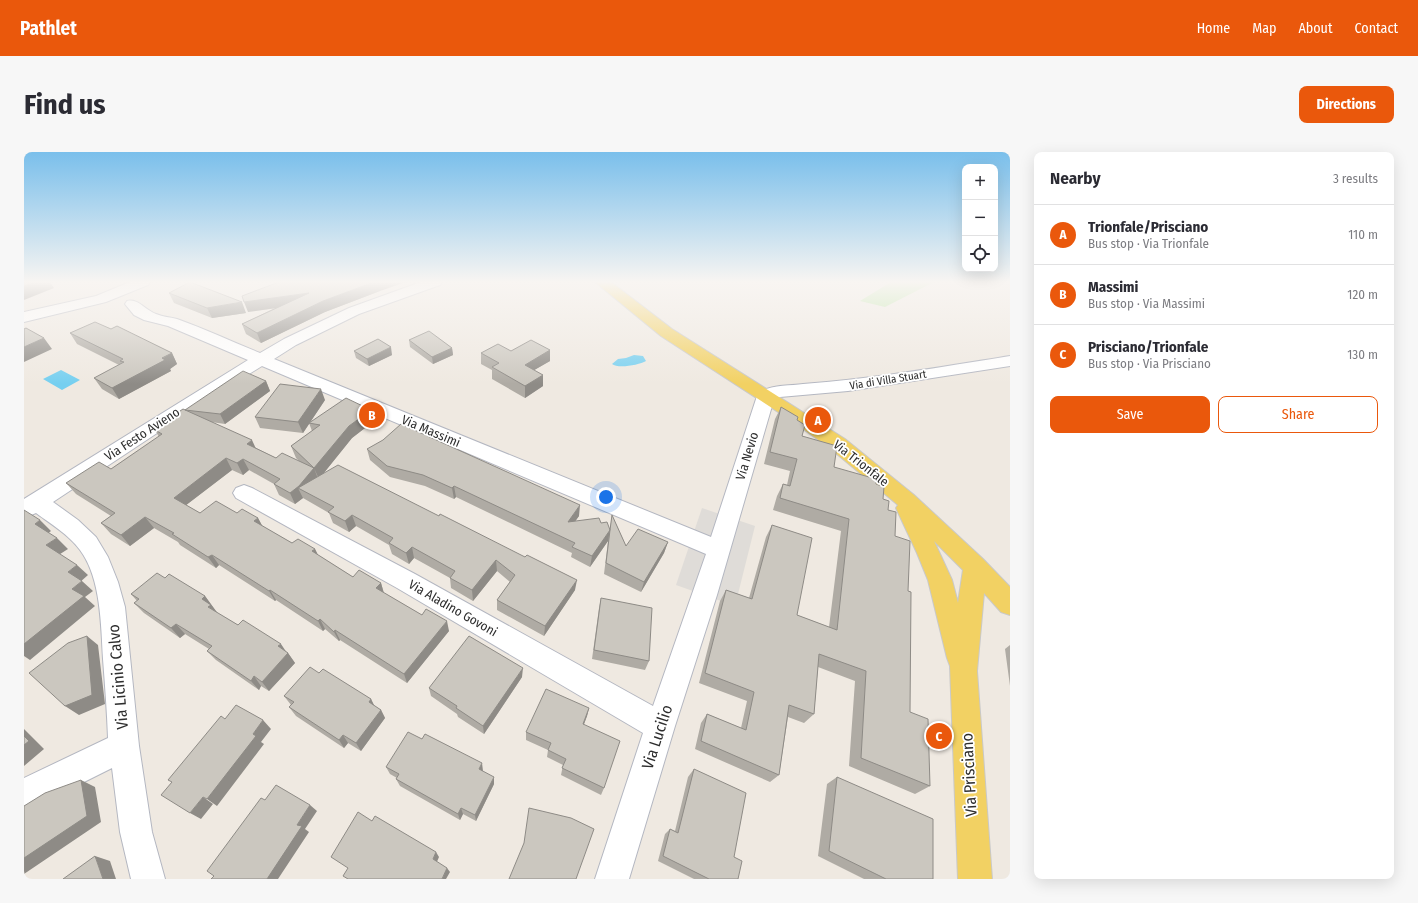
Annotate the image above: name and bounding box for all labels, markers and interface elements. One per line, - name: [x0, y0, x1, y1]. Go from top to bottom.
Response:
- text: Pathlet: [20, 17, 77, 40]
- text: Home: [1197, 20, 1230, 37]
- text: Map: [1252, 20, 1276, 37]
- text: About: [1298, 20, 1333, 37]
- text: Contact: [1355, 20, 1398, 37]
- button: Directions: [1299, 86, 1394, 123]
- text: Find us: [24, 88, 106, 121]
- map controls: [962, 164, 998, 272]
- button: +: [962, 164, 998, 200]
- text: Nearby: [1050, 168, 1101, 189]
- text: 3 results: [1333, 171, 1378, 186]
- button: −: [962, 200, 998, 236]
- text: Trionfale/Prisciano: [1088, 218, 1208, 236]
- text: A: [1059, 227, 1067, 242]
- text: 110 m: [1348, 227, 1378, 242]
- button: locate: [962, 236, 998, 272]
- text: Bus stop · Via Trionfale: [1088, 236, 1209, 251]
- text: Massimi: [1088, 278, 1138, 296]
- text: B: [1059, 287, 1067, 302]
- text: 120 m: [1347, 287, 1378, 302]
- text: Bus stop · Via Massimi: [1088, 296, 1205, 311]
- text: Prisciano/Trionfale: [1088, 338, 1208, 356]
- text: C: [1060, 347, 1066, 362]
- text: 130 m: [1347, 347, 1378, 362]
- text: Bus stop · Via Prisciano: [1088, 356, 1211, 371]
- street label: Via di Villa Stuart: [849, 367, 928, 392]
- button: Save: [1050, 396, 1210, 433]
- button: Share: [1218, 396, 1378, 433]
- pin: B: [359, 400, 385, 430]
- street label: Via Festo Avieno: [102, 404, 182, 464]
- pin: A: [805, 405, 831, 435]
- street label: Via Massimi: [399, 412, 463, 450]
- street label: Via Nevio: [733, 430, 761, 482]
- street label: Via Trionfale: [830, 437, 892, 489]
- your location: [596, 487, 616, 507]
- street label: Via Aladino Govoni: [406, 577, 500, 639]
- street label: Via Licinio Calvo: [104, 624, 132, 730]
- street label: Via Lucilio: [638, 702, 676, 772]
- pin: C: [926, 721, 952, 751]
- street label: Via Prisciano: [957, 733, 981, 817]

